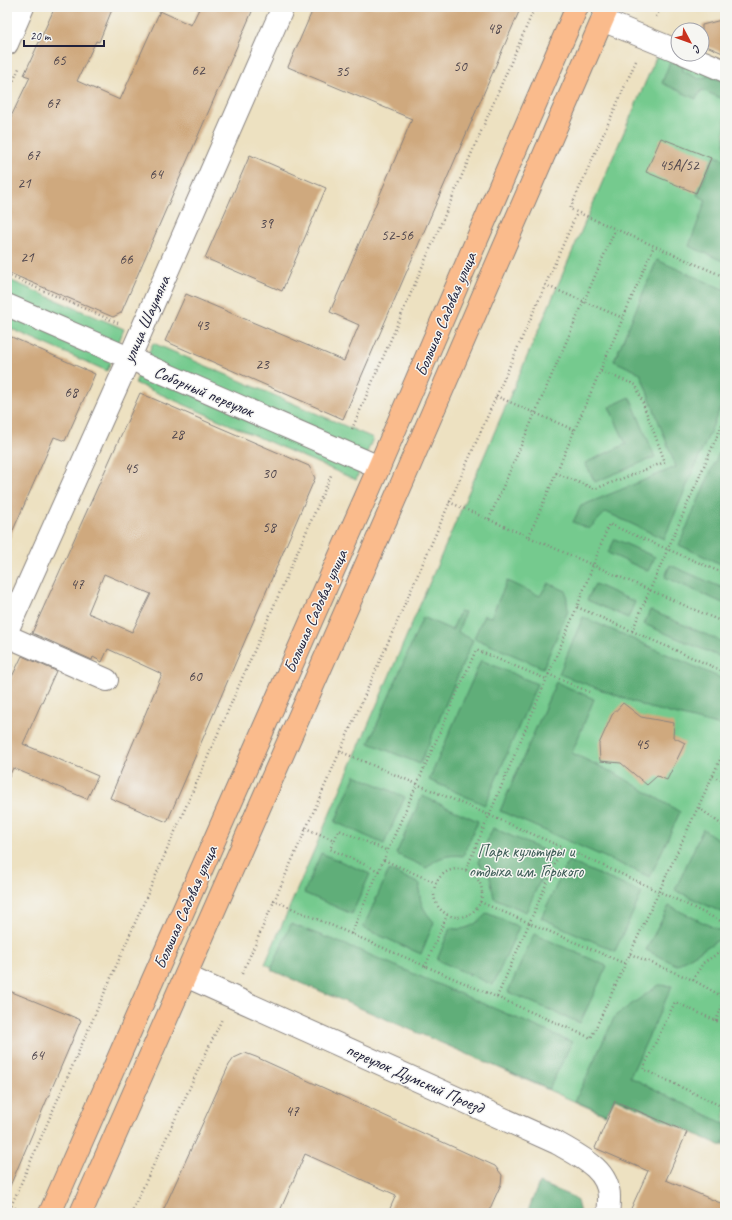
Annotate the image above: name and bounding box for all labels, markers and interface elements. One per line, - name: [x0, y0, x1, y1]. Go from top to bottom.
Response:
- house number: 48: [487, 19, 502, 38]
- scale bar: [24, 22, 104, 48]
- north arrow: [670, 22, 710, 62]
- text: 20 m: [30, 28, 52, 44]
- text: С: [689, 42, 705, 56]
- house number: 65: [52, 51, 67, 70]
- house number: 50: [453, 57, 468, 76]
- house number: 62: [191, 61, 206, 80]
- house number: 35: [335, 62, 350, 81]
- house number: 67: [46, 94, 61, 113]
- house number: 67: [26, 146, 41, 165]
- house number: 45А/52: [659, 156, 700, 175]
- house number: 64: [149, 165, 164, 184]
- house number: 21: [17, 174, 32, 193]
- house number: 39: [259, 214, 274, 233]
- house number: 52-56: [381, 226, 414, 245]
- house number: 21: [20, 248, 35, 267]
- street label: Большая Садовая улица: [410, 248, 482, 379]
- house number: 66: [119, 250, 134, 269]
- street label: улица Шаумяна: [118, 271, 176, 367]
- house number: 43: [195, 316, 210, 335]
- house number: 23: [255, 355, 270, 374]
- street label: Соборный переулок: [151, 361, 258, 422]
- house number: 68: [64, 383, 79, 402]
- house number: 28: [170, 425, 185, 444]
- house number: 45: [124, 459, 139, 478]
- house number: 30: [262, 464, 277, 483]
- house number: 58: [262, 518, 277, 537]
- street label: Большая Садовая улица: [279, 545, 353, 676]
- house number: 47: [70, 575, 85, 594]
- house number: 60: [188, 667, 203, 686]
- house number: 45: [635, 735, 650, 754]
- street label: Большая Садовая улица: [149, 841, 223, 972]
- park label: Парк культуры и отдыха им. Горького: [469, 841, 584, 882]
- street label: переулок Думский Проезд: [342, 1039, 489, 1120]
- house number: 64: [30, 1046, 45, 1065]
- house number: 47: [285, 1102, 300, 1121]

